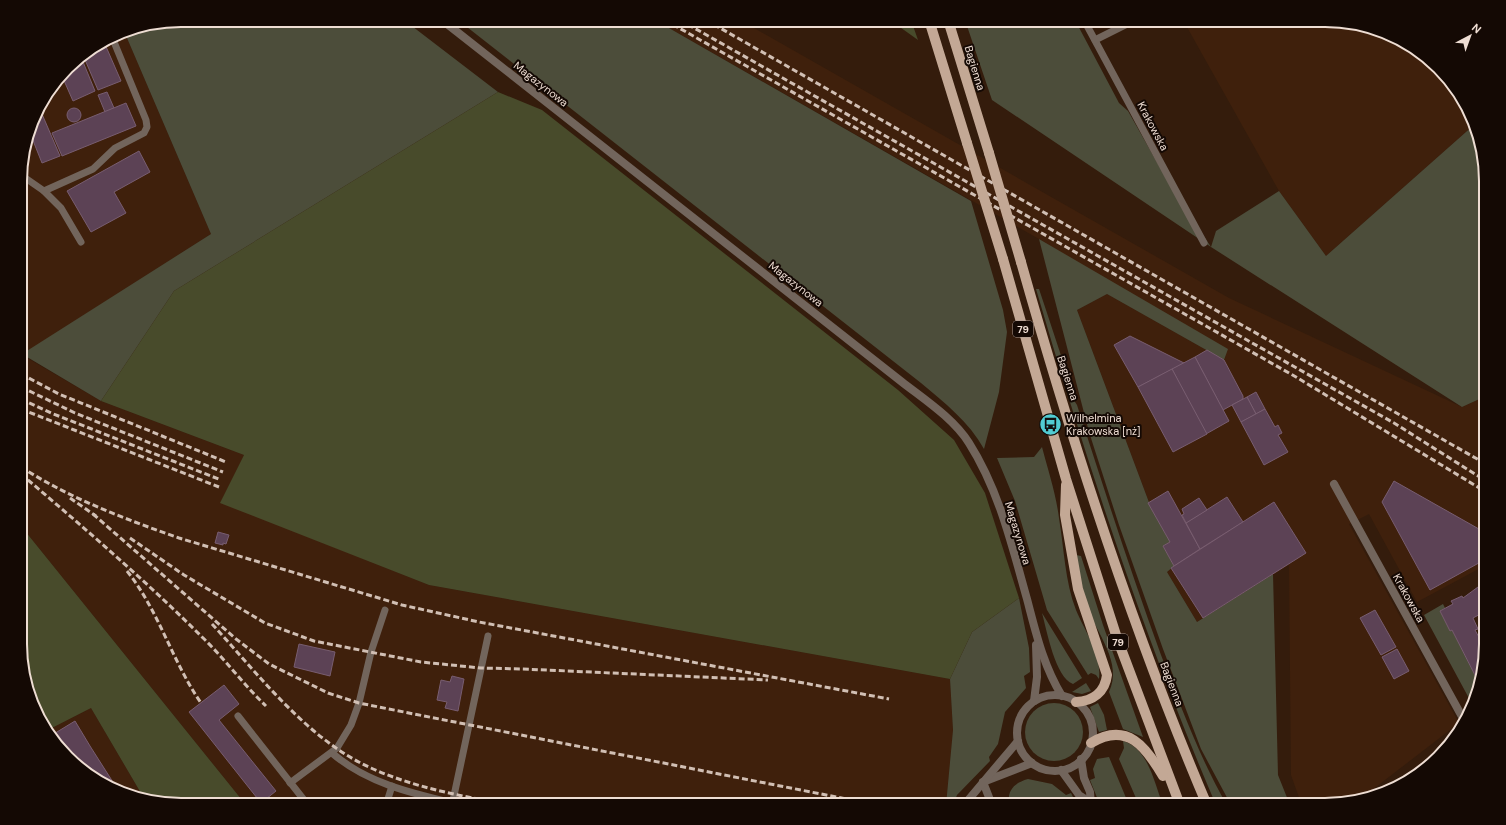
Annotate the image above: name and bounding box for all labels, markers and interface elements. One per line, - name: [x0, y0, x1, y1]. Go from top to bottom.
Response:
- north arrow: [1450, 16, 1490, 56]
- text: N: [1469, 21, 1484, 36]
- street label: Bagienna: [962, 44, 988, 92]
- street label: Magazynowa: [511, 58, 571, 110]
- street label: Krakowska: [1134, 99, 1172, 153]
- street label: Magazynowa: [766, 258, 826, 310]
- road number: 79: [1013, 321, 1033, 337]
- street label: Bagienna: [1054, 354, 1082, 402]
- bus stop icon: Wilhelmina Krakowska [nż]: [1038, 411, 1064, 437]
- place label: Wilhelmina Krakowska [nż]: [1066, 411, 1141, 438]
- street label: Magazynowa: [1002, 500, 1034, 566]
- street label: Krakowska: [1390, 571, 1428, 625]
- road number: 79: [1108, 634, 1128, 650]
- street label: Bagienna: [1157, 660, 1187, 708]

